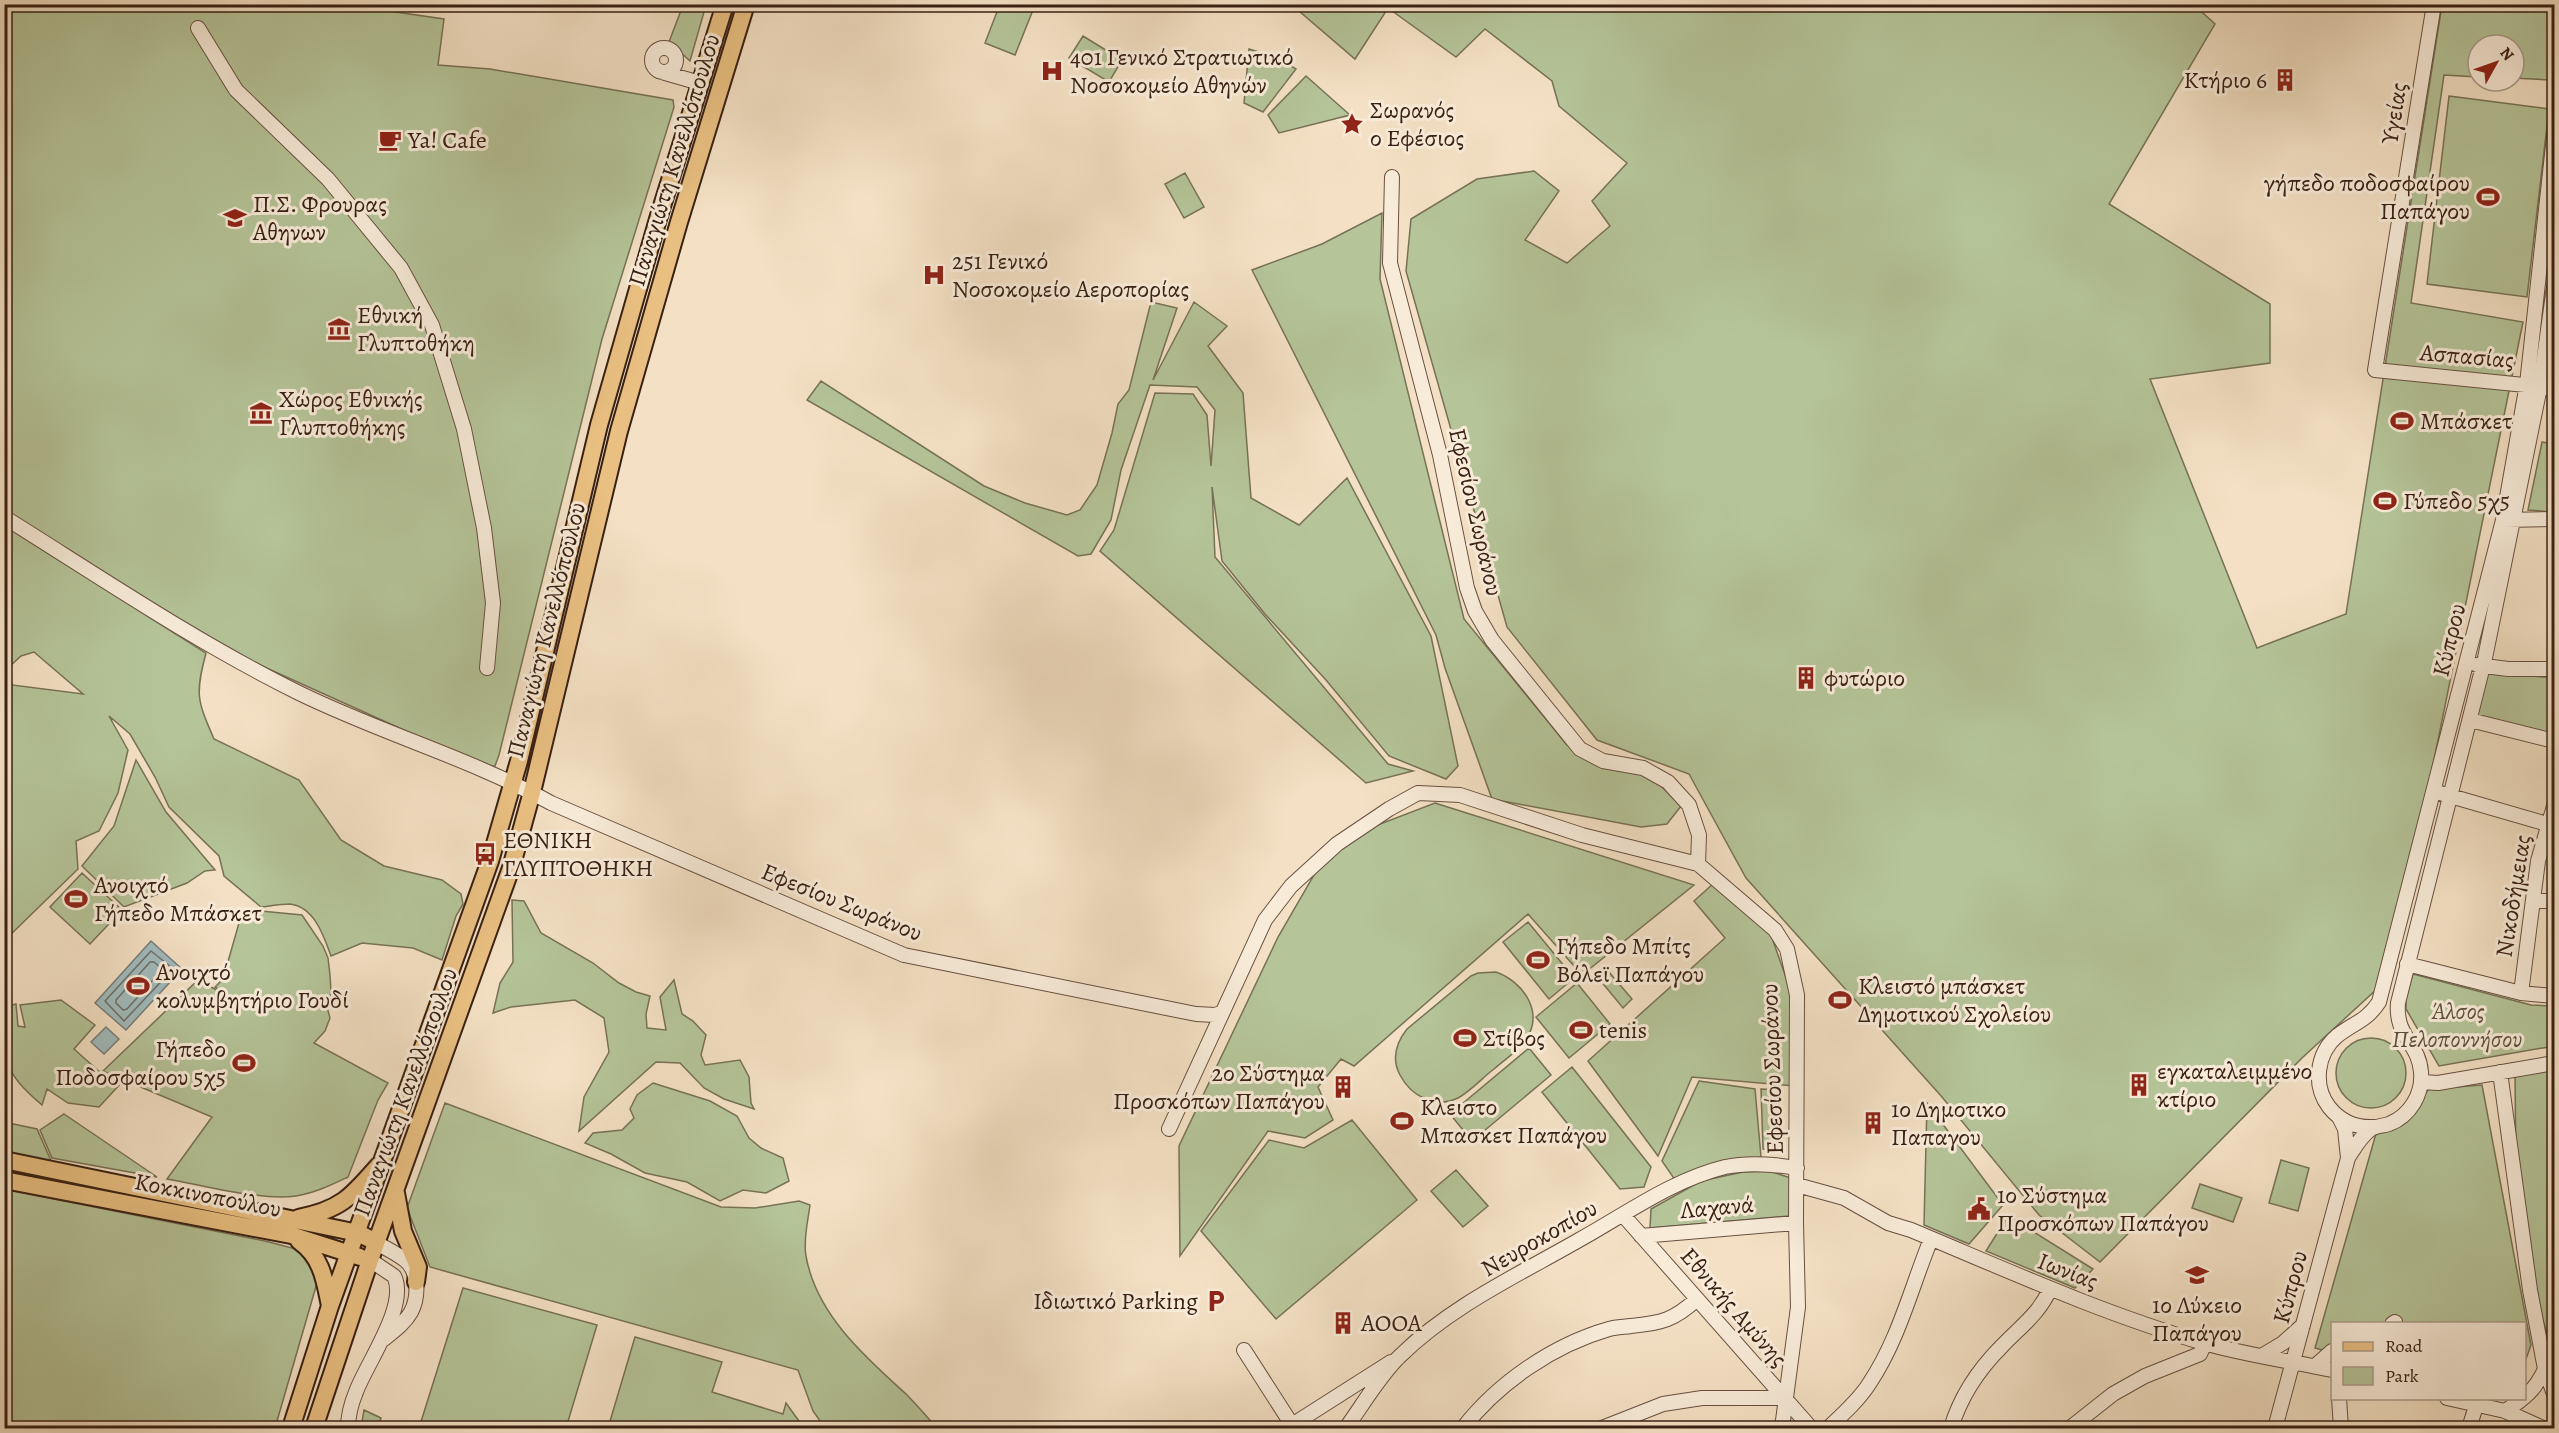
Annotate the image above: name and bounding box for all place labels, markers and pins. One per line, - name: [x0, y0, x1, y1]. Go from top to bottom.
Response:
- place label: 401 Γενικό Στρατιωτικό Νοσοκομείο Αθηνών: [1070, 41, 1294, 101]
- hospital icon: 401 Γενικό Στρατιωτικό Νοσοκομείο Αθηνών: [1039, 58, 1065, 84]
- place label: Κτήριο 6: [2183, 64, 2267, 96]
- building icon: Κτήριο 6: [2272, 67, 2298, 93]
- place label: Σωρανός ο Εφέσιος: [1370, 94, 1464, 154]
- place icon: Σωρανός ο Εφέσιος: [1339, 111, 1365, 137]
- place label: Ya! Cafe: [407, 124, 487, 156]
- cafe icon: Ya! Cafe: [377, 127, 403, 153]
- place label: γήπεδο ποδοσφαίρου Παπάγου: [2264, 167, 2470, 227]
- sports icon: γήπεδο ποδοσφαίρου Παπάγου: [2475, 184, 2501, 210]
- place label: Π.Σ. Φρουρας Αθηνων: [252, 188, 387, 248]
- school or university icon: Π.Σ. Φρουρας Αθηνων: [222, 205, 248, 231]
- place label: 251 Γενικό Νοσοκομείο Αεροπορίας: [952, 245, 1189, 305]
- hospital icon: 251 Γενικό Νοσοκομείο Αεροπορίας: [921, 262, 947, 288]
- place label: Εθνική Γλυπτοθήκη: [357, 299, 475, 359]
- museum icon: Εθνική Γλυπτοθήκη: [326, 316, 352, 342]
- place label: Χώρος Εθνικής Γλυπτοθήκης: [279, 383, 423, 443]
- museum icon: Χώρος Εθνικής Γλυπτοθήκης: [248, 400, 274, 426]
- place label: Μπάσκετ: [2420, 405, 2512, 437]
- sports icon: Μπάσκετ: [2389, 408, 2415, 434]
- place label: Γύπεδο 5χ5: [2403, 485, 2510, 517]
- sports icon: Γύπεδο 5χ5: [2372, 488, 2398, 514]
- place label: φυτώριο: [1824, 662, 1905, 694]
- building icon: φυτώριο: [1793, 665, 1819, 691]
- place label: ΕΘΝΙΚΗ ΓΛΥΠΤΟΘΗΚΗ: [503, 824, 653, 884]
- bus stop icon: ΕΘΝΙΚΗ ΓΛΥΠΤΟΘΗΚΗ: [472, 841, 498, 867]
- place label: Ανοιχτό Γήπεδο Μπάσκετ: [93, 869, 262, 929]
- sports icon: Ανοιχτό Γήπεδο Μπάσκετ: [63, 886, 89, 912]
- place label: Γήπεδο Μπίτς Βόλεϊ Παπάγου: [1556, 930, 1704, 990]
- sports icon: Γήπεδο Μπίτς Βόλεϊ Παπάγου: [1525, 947, 1551, 973]
- place label: Ανοιχτό κολυμβητήριο Γουδί: [155, 956, 349, 1016]
- place label: Κλειστό μπάσκετ Δημοτικού Σχολείου: [1858, 970, 2051, 1030]
- sports icon: Ανοιχτό κολυμβητήριο Γουδί: [125, 973, 151, 999]
- sports icon: Κλειστό μπάσκετ Δημοτικού Σχολείου: [1827, 987, 1853, 1013]
- place label: tenis: [1599, 1014, 1647, 1046]
- sports icon: tenis: [1568, 1017, 1594, 1043]
- place label: Στίβος: [1483, 1022, 1545, 1054]
- sports icon: Στίβος: [1452, 1025, 1478, 1051]
- place label: Γήπεδο Ποδοσφαίρου 5χ5: [55, 1033, 226, 1093]
- sports icon: Γήπεδο Ποδοσφαίρου 5χ5: [231, 1050, 257, 1076]
- place label: εγκαταλειμμένο κτίριο: [2157, 1055, 2312, 1115]
- place label: 2ο Σύστημα Προσκόπων Παπάγου: [1113, 1057, 1325, 1117]
- building icon: εγκαταλειμμένο κτίριο: [2126, 1072, 2152, 1098]
- building icon: 2ο Σύστημα Προσκόπων Παπάγου: [1330, 1074, 1356, 1100]
- place label: Κλειστο Μπασκετ Παπάγου: [1420, 1091, 1607, 1151]
- place label: 1ο Δημοτικο Παπαγου: [1891, 1093, 2006, 1153]
- sports icon: Κλειστο Μπασκετ Παπάγου: [1389, 1108, 1415, 1134]
- building icon: 1ο Δημοτικο Παπαγου: [1860, 1110, 1886, 1136]
- place label: 1ο Σύστημα Προσκόπων Παπάγου: [1997, 1179, 2209, 1239]
- public building icon: 1ο Σύστημα Προσκόπων Παπάγου: [1966, 1196, 1992, 1222]
- school or university icon: 1ο Λύκειο Παπάγου: [2184, 1262, 2210, 1288]
- place label: Ιδιωτικό Parking: [1033, 1285, 1198, 1317]
- parking icon: Ιδιωτικό Parking: [1203, 1288, 1229, 1314]
- place label: 1ο Λύκειο Παπάγου: [2152, 1289, 2242, 1349]
- place label: AOOA: [1360, 1307, 1423, 1339]
- building icon: AOOA: [1330, 1310, 1356, 1336]

